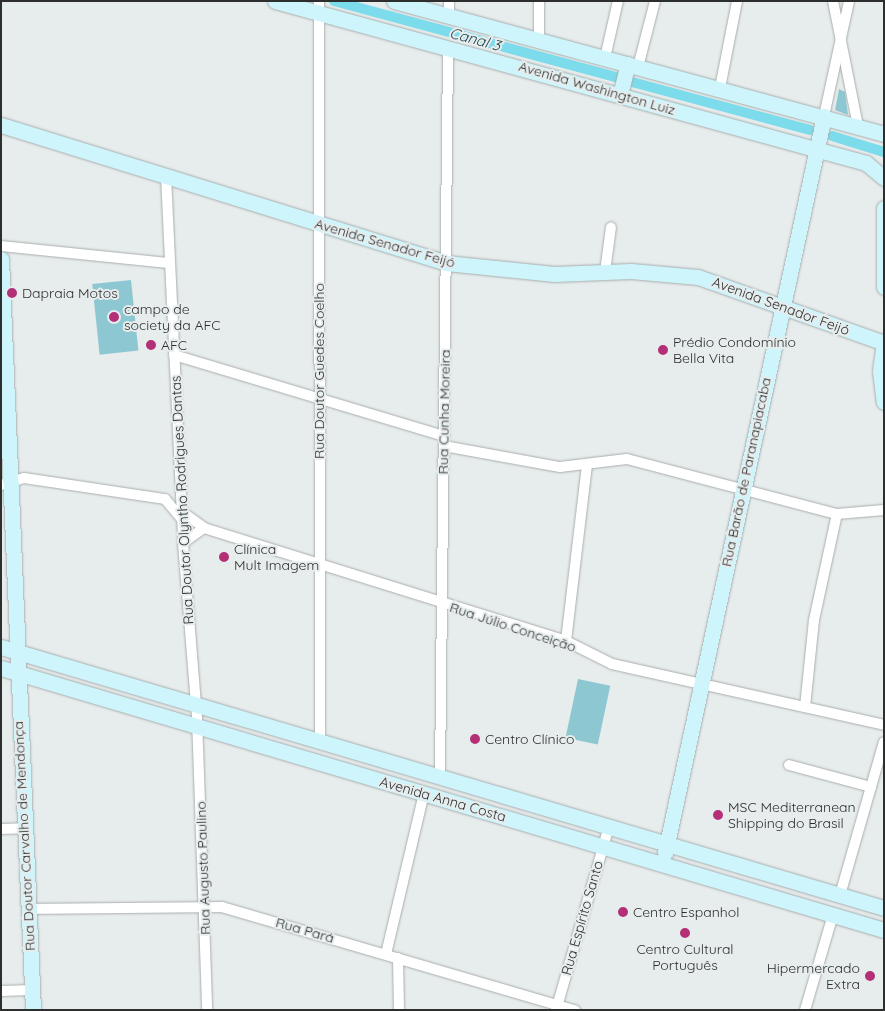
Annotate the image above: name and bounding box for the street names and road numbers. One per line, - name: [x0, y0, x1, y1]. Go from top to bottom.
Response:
- street label: Avenida Washington Luiz: [517, 58, 677, 118]
- street label: Avenida Senador Feijó: [313, 215, 457, 271]
- street label: Avenida Senador Feijó: [710, 273, 852, 339]
- street label: Rua Doutor Guedes Coelho: [311, 283, 327, 459]
- street label: Rua Cunha Moreira: [435, 350, 453, 474]
- street label: Rua Doutor Olyntho Rodrigues Dantas: [167, 375, 197, 625]
- street label: Rua Barão de Paranapiacaba: [718, 376, 774, 568]
- street label: Rua Júlio Conceição: [448, 599, 578, 655]
- street label: Rua Doutor Carvalho de Mendonça: [10, 721, 38, 951]
- street label: Avenida Anna Costa: [378, 773, 508, 825]
- street label: Rua Augusto Paulino: [192, 801, 214, 935]
- street label: Rua Espírito Santo: [558, 859, 606, 977]
- street label: Rua Pará: [274, 914, 336, 946]

